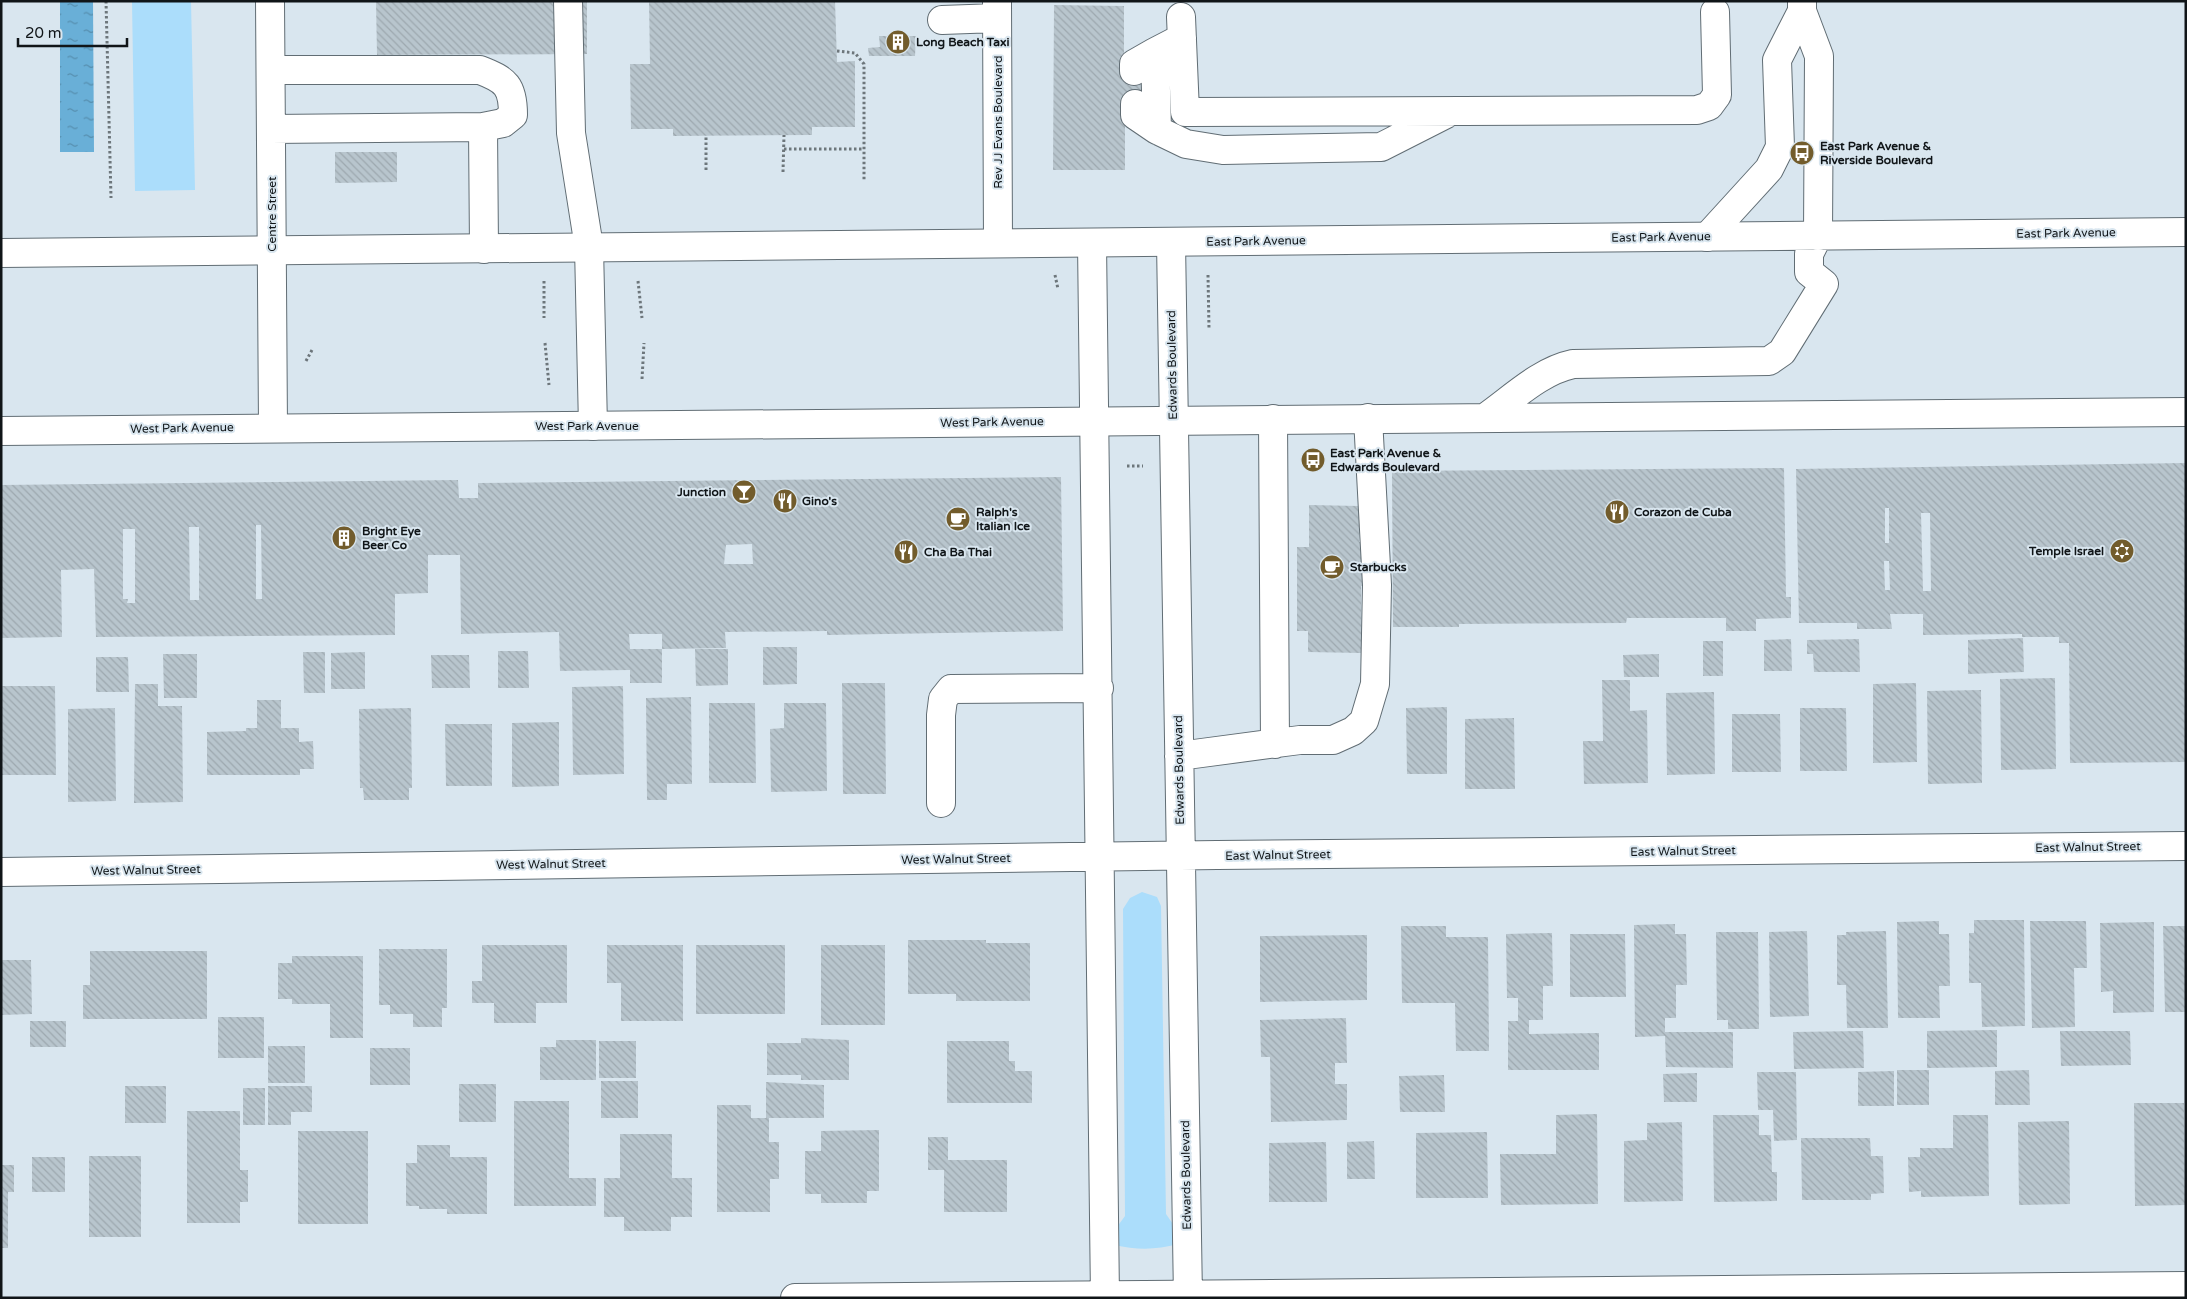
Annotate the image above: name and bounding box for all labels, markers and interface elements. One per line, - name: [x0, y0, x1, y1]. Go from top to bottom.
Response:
- scale bar: [18, 15, 126, 47]
- text: 20 m: [25, 24, 62, 42]
- building icon: Long Beach Taxi: [885, 29, 911, 55]
- place label: Long Beach Taxi: [916, 35, 1009, 50]
- street label: Rev JJ Evans Boulevard: [991, 55, 1005, 189]
- place label: East Park Avenue & Riverside Boulevard: [1820, 139, 1933, 167]
- bus stop icon: East Park Avenue & Riverside Boulevard: [1789, 140, 1815, 166]
- street label: Centre Street: [265, 176, 279, 252]
- street label: East Park Avenue: [2016, 225, 2116, 241]
- street label: East Park Avenue: [1611, 229, 1711, 245]
- street label: East Park Avenue: [1206, 233, 1306, 249]
- street label: Edwards Boulevard: [1164, 310, 1180, 420]
- street label: West Park Avenue: [940, 414, 1044, 430]
- street label: West Park Avenue: [535, 419, 639, 433]
- street label: West Park Avenue: [130, 420, 234, 436]
- place label: East Park Avenue & Edwards Boulevard: [1330, 446, 1442, 474]
- bus stop icon: East Park Avenue & Edwards Boulevard: [1300, 447, 1326, 473]
- bar icon: Junction: [731, 479, 757, 505]
- place label: Junction: [676, 485, 726, 499]
- restaurant icon: Gino's: [772, 488, 798, 514]
- place label: Gino's: [802, 494, 837, 508]
- restaurant icon: Corazon de Cuba: [1604, 499, 1630, 525]
- place label: Ralph's Italian Ice: [976, 505, 1030, 533]
- place label: Corazon de Cuba: [1634, 505, 1732, 519]
- cafe icon: Ralph's Italian Ice: [945, 506, 971, 532]
- place label: Bright Eye Beer Co: [362, 524, 421, 552]
- building icon: Bright Eye Beer Co: [331, 525, 357, 551]
- synagogue icon: Temple Israel: [2109, 538, 2135, 564]
- restaurant icon: Cha Ba Thai: [893, 539, 919, 565]
- place label: Temple Israel: [2028, 544, 2104, 559]
- place label: Cha Ba Thai: [924, 545, 992, 559]
- cafe icon: Starbucks: [1319, 554, 1345, 580]
- place label: Starbucks: [1350, 560, 1407, 574]
- street label: Edwards Boulevard: [1171, 715, 1187, 825]
- street label: East Walnut Street: [2035, 839, 2141, 855]
- street label: East Walnut Street: [1630, 843, 1736, 859]
- street label: East Walnut Street: [1225, 847, 1331, 863]
- street label: West Walnut Street: [901, 851, 1011, 867]
- street label: West Walnut Street: [496, 856, 606, 872]
- street label: West Walnut Street: [91, 862, 201, 878]
- street label: Edwards Boulevard: [1178, 1120, 1194, 1230]

